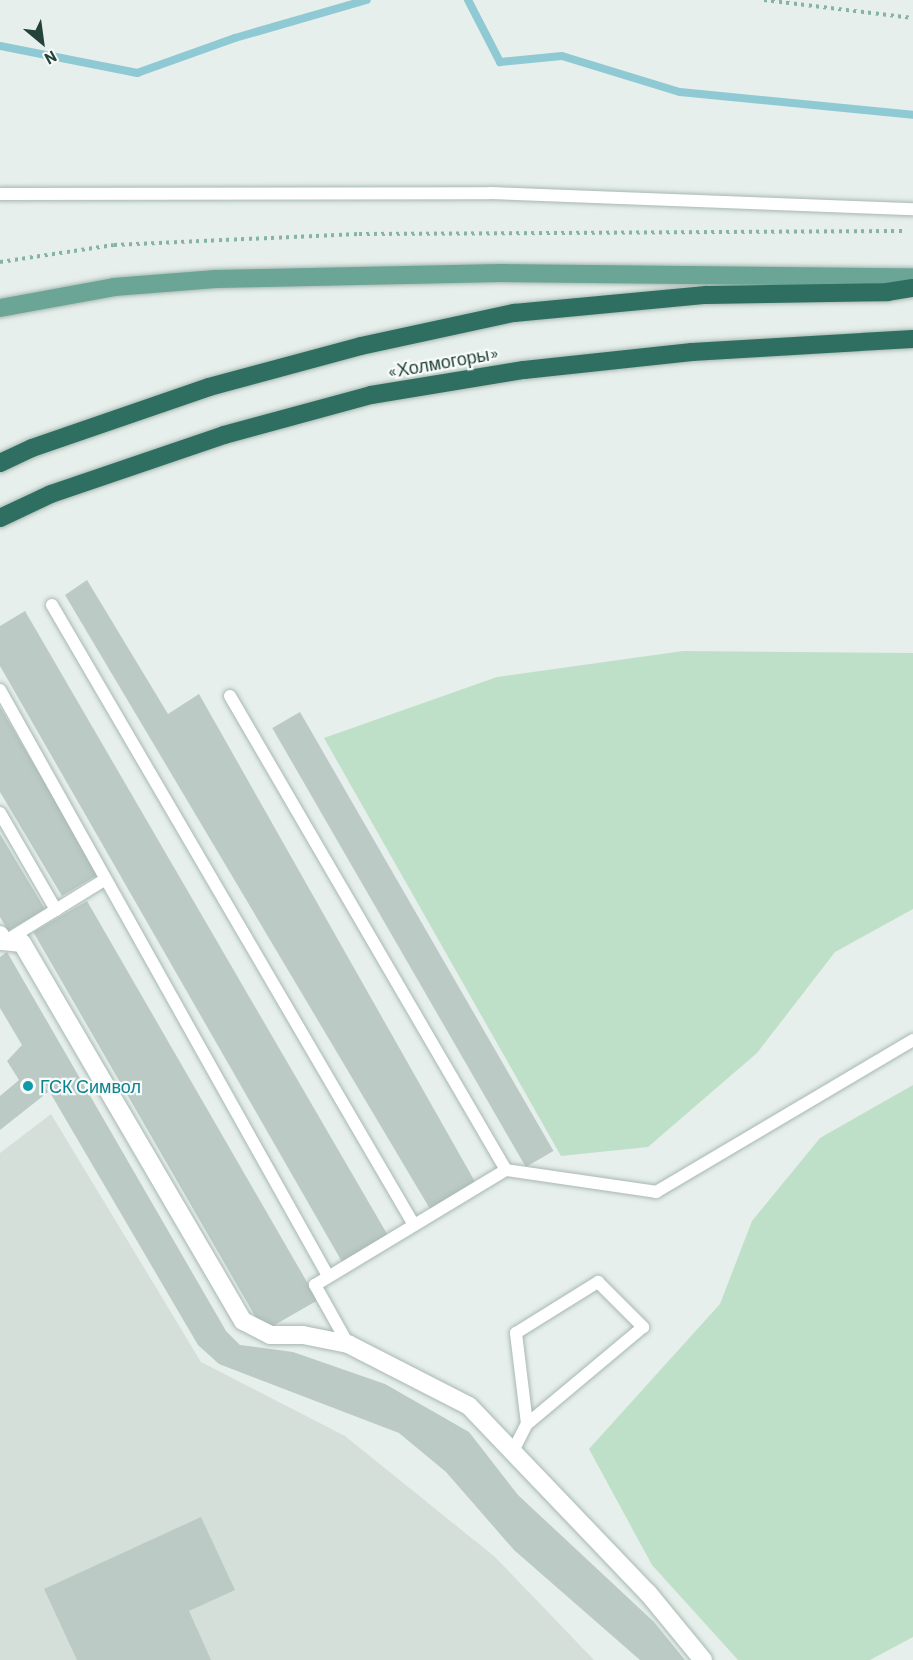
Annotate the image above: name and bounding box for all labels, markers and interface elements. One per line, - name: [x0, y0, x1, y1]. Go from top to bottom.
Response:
- north arrow: [12, 12, 72, 72]
- text: N: [42, 47, 60, 69]
- street label: «Холмогоры»: [386, 342, 500, 382]
- place label: ГСК Символ: [40, 1075, 141, 1097]
- marker: ГСК Символ: [21, 1079, 35, 1093]

